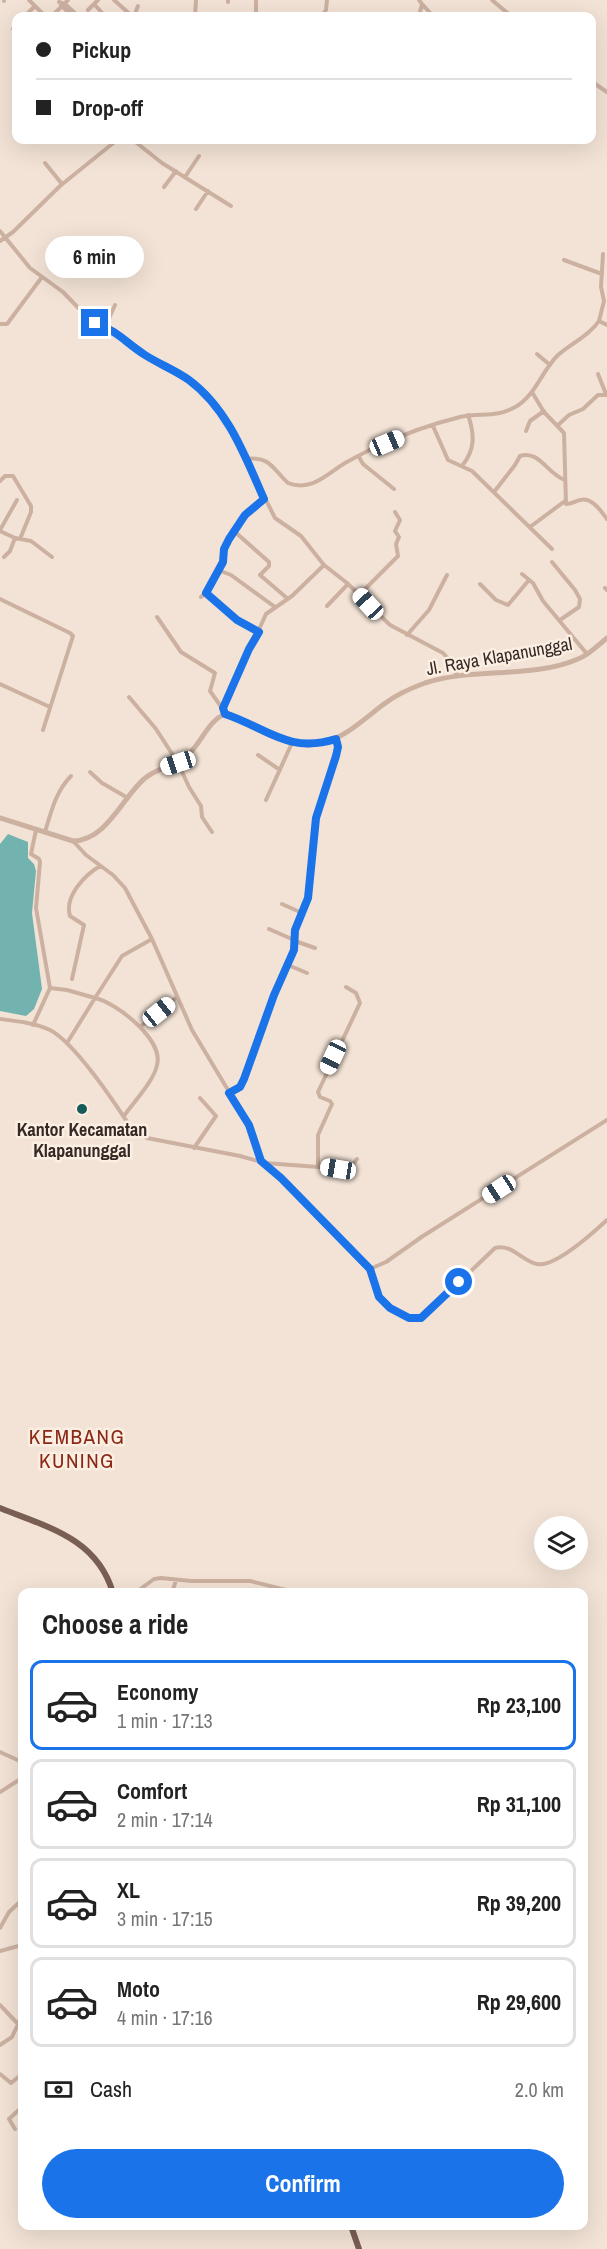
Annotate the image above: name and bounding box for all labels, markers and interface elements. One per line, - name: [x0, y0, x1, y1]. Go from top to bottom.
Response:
- text: Pickup: [72, 35, 131, 65]
- text: Drop-off: [72, 93, 143, 123]
- callout: 6 min: [46, 236, 144, 278]
- text: 6 min: [73, 243, 116, 270]
- route end: [81, 309, 108, 336]
- car: [367, 428, 407, 458]
- car: [349, 585, 387, 623]
- street label: Jl. Raya Klapanunggal: [424, 631, 574, 681]
- car: [158, 749, 198, 777]
- car: [139, 994, 179, 1030]
- car: [317, 1037, 349, 1077]
- marker: Kantor Kecamatan Klapanunggal: [75, 1102, 89, 1116]
- place label: Kantor Kecamatan Klapanunggal: [17, 1117, 147, 1163]
- car: [319, 1157, 357, 1181]
- car: [479, 1172, 519, 1206]
- route start: [445, 1268, 472, 1295]
- district label: KEMBANG KUNING: [29, 1422, 125, 1475]
- map controls: [534, 1516, 588, 1570]
- button: layers: [534, 1516, 588, 1570]
- text: Choose a ride: [42, 1606, 188, 1642]
- text: Economy: [117, 1677, 198, 1707]
- icon: car: [45, 1678, 99, 1732]
- text: Rp 23,100: [477, 1690, 561, 1720]
- text: 1 min · 17:13: [117, 1707, 213, 1734]
- text: Comfort: [117, 1776, 187, 1806]
- icon: car: [45, 1777, 99, 1831]
- text: Rp 31,100: [477, 1789, 561, 1819]
- text: 2 min · 17:14: [117, 1806, 213, 1833]
- text: XL: [117, 1875, 140, 1905]
- icon: car: [45, 1876, 99, 1930]
- text: Rp 39,200: [477, 1888, 561, 1918]
- text: 3 min · 17:15: [117, 1905, 213, 1932]
- text: Moto: [117, 1974, 160, 2004]
- icon: car: [45, 1975, 99, 2029]
- text: Rp 29,600: [477, 1987, 561, 2017]
- text: 4 min · 17:16: [117, 2004, 213, 2031]
- icon: cash: [42, 2073, 75, 2106]
- text: Cash: [90, 2074, 132, 2104]
- text: 2.0 km: [515, 2076, 564, 2103]
- button: Confirm: [42, 2149, 564, 2218]

